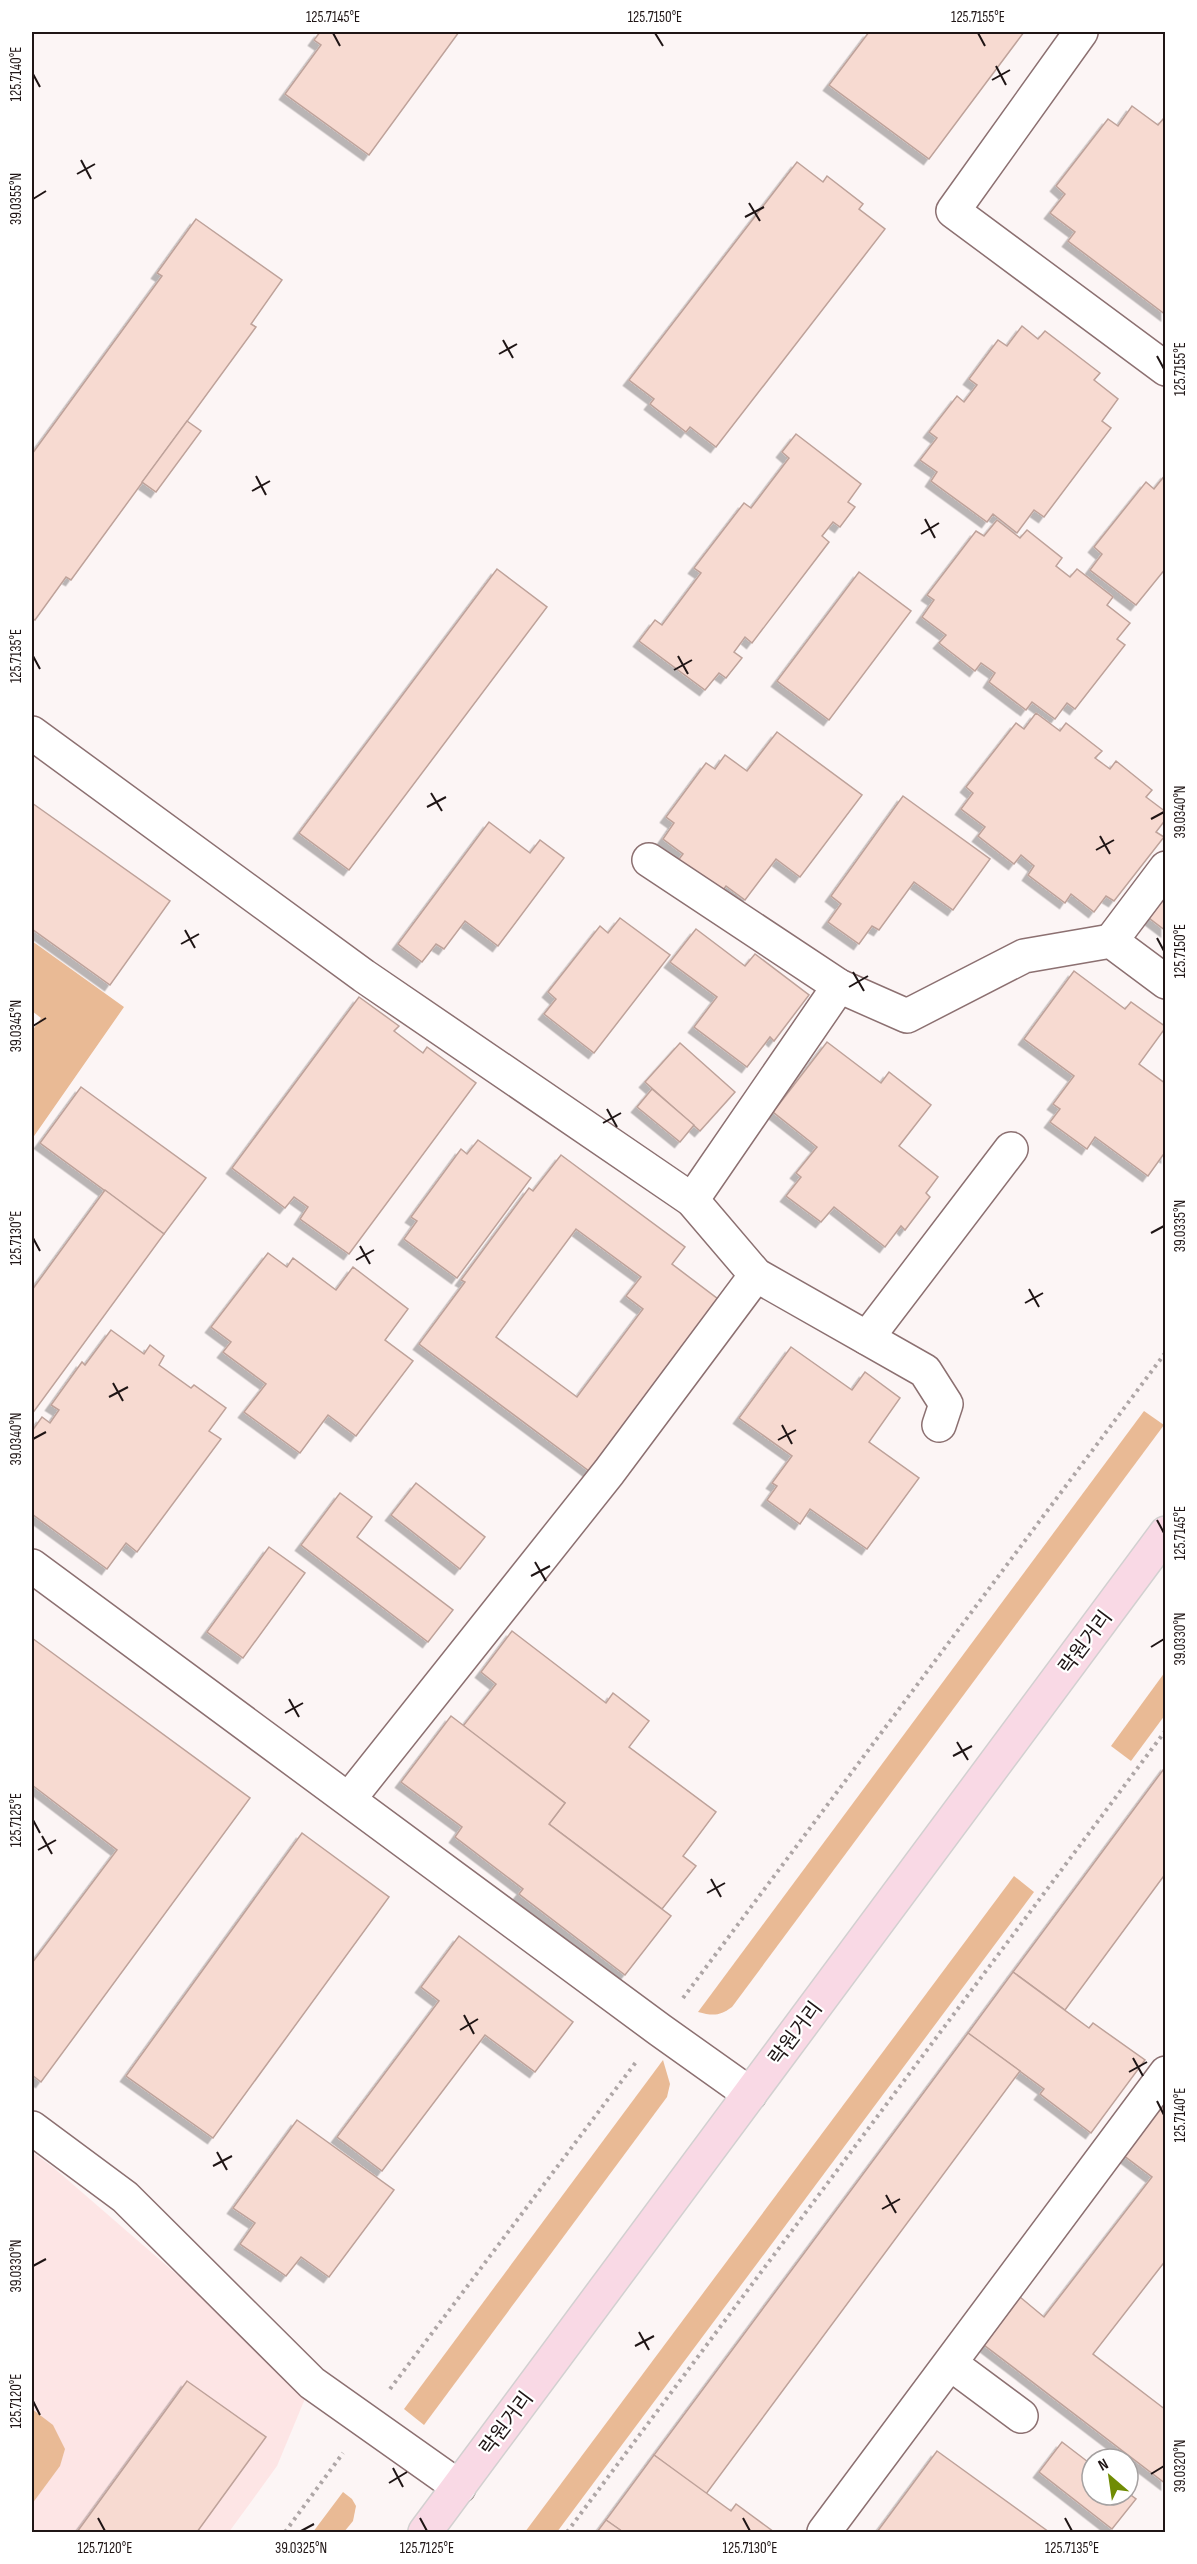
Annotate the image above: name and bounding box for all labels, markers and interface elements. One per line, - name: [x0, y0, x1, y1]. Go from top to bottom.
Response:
- text: 125.7145°E: [306, 8, 360, 27]
- text: 125.7150°E: [628, 8, 682, 27]
- text: 125.7155°E: [951, 8, 1005, 27]
- text: 125.7140°E: [7, 47, 26, 101]
- text: 39.0355°N: [7, 173, 26, 225]
- text: 125.7155°E: [1171, 342, 1190, 396]
- text: 125.7135°E: [7, 629, 26, 683]
- text: 39.0340°N: [1171, 785, 1190, 839]
- text: 125.7150°E: [1171, 924, 1190, 978]
- text: 39.0345°N: [7, 1000, 26, 1052]
- text: 39.0335°N: [1171, 1200, 1190, 1252]
- text: 125.7130°E: [7, 1211, 26, 1265]
- text: 39.0340°N: [7, 1412, 26, 1466]
- text: 125.7145°E: [1171, 1506, 1190, 1560]
- street label: 락원거리: [1054, 1606, 1118, 1679]
- text: 39.0330°N: [1171, 1612, 1190, 1666]
- text: 125.7125°E: [7, 1793, 26, 1847]
- street label: 락원거리: [764, 1997, 828, 2070]
- text: 125.7140°E: [1171, 2088, 1190, 2142]
- text: 39.0330°N: [7, 2239, 26, 2293]
- text: 125.7120°E: [7, 2374, 26, 2428]
- street label: 락원거리: [475, 2387, 539, 2460]
- text: 39.0320°N: [1171, 2440, 1190, 2492]
- north arrow: [1080, 2447, 1140, 2507]
- text: N: [1095, 2455, 1112, 2476]
- text: 125.7120°E: [78, 2539, 132, 2558]
- text: 39.0325°N: [275, 2539, 327, 2558]
- text: 125.7125°E: [400, 2539, 454, 2558]
- text: 125.7130°E: [723, 2539, 777, 2558]
- text: 125.7135°E: [1045, 2539, 1099, 2558]

